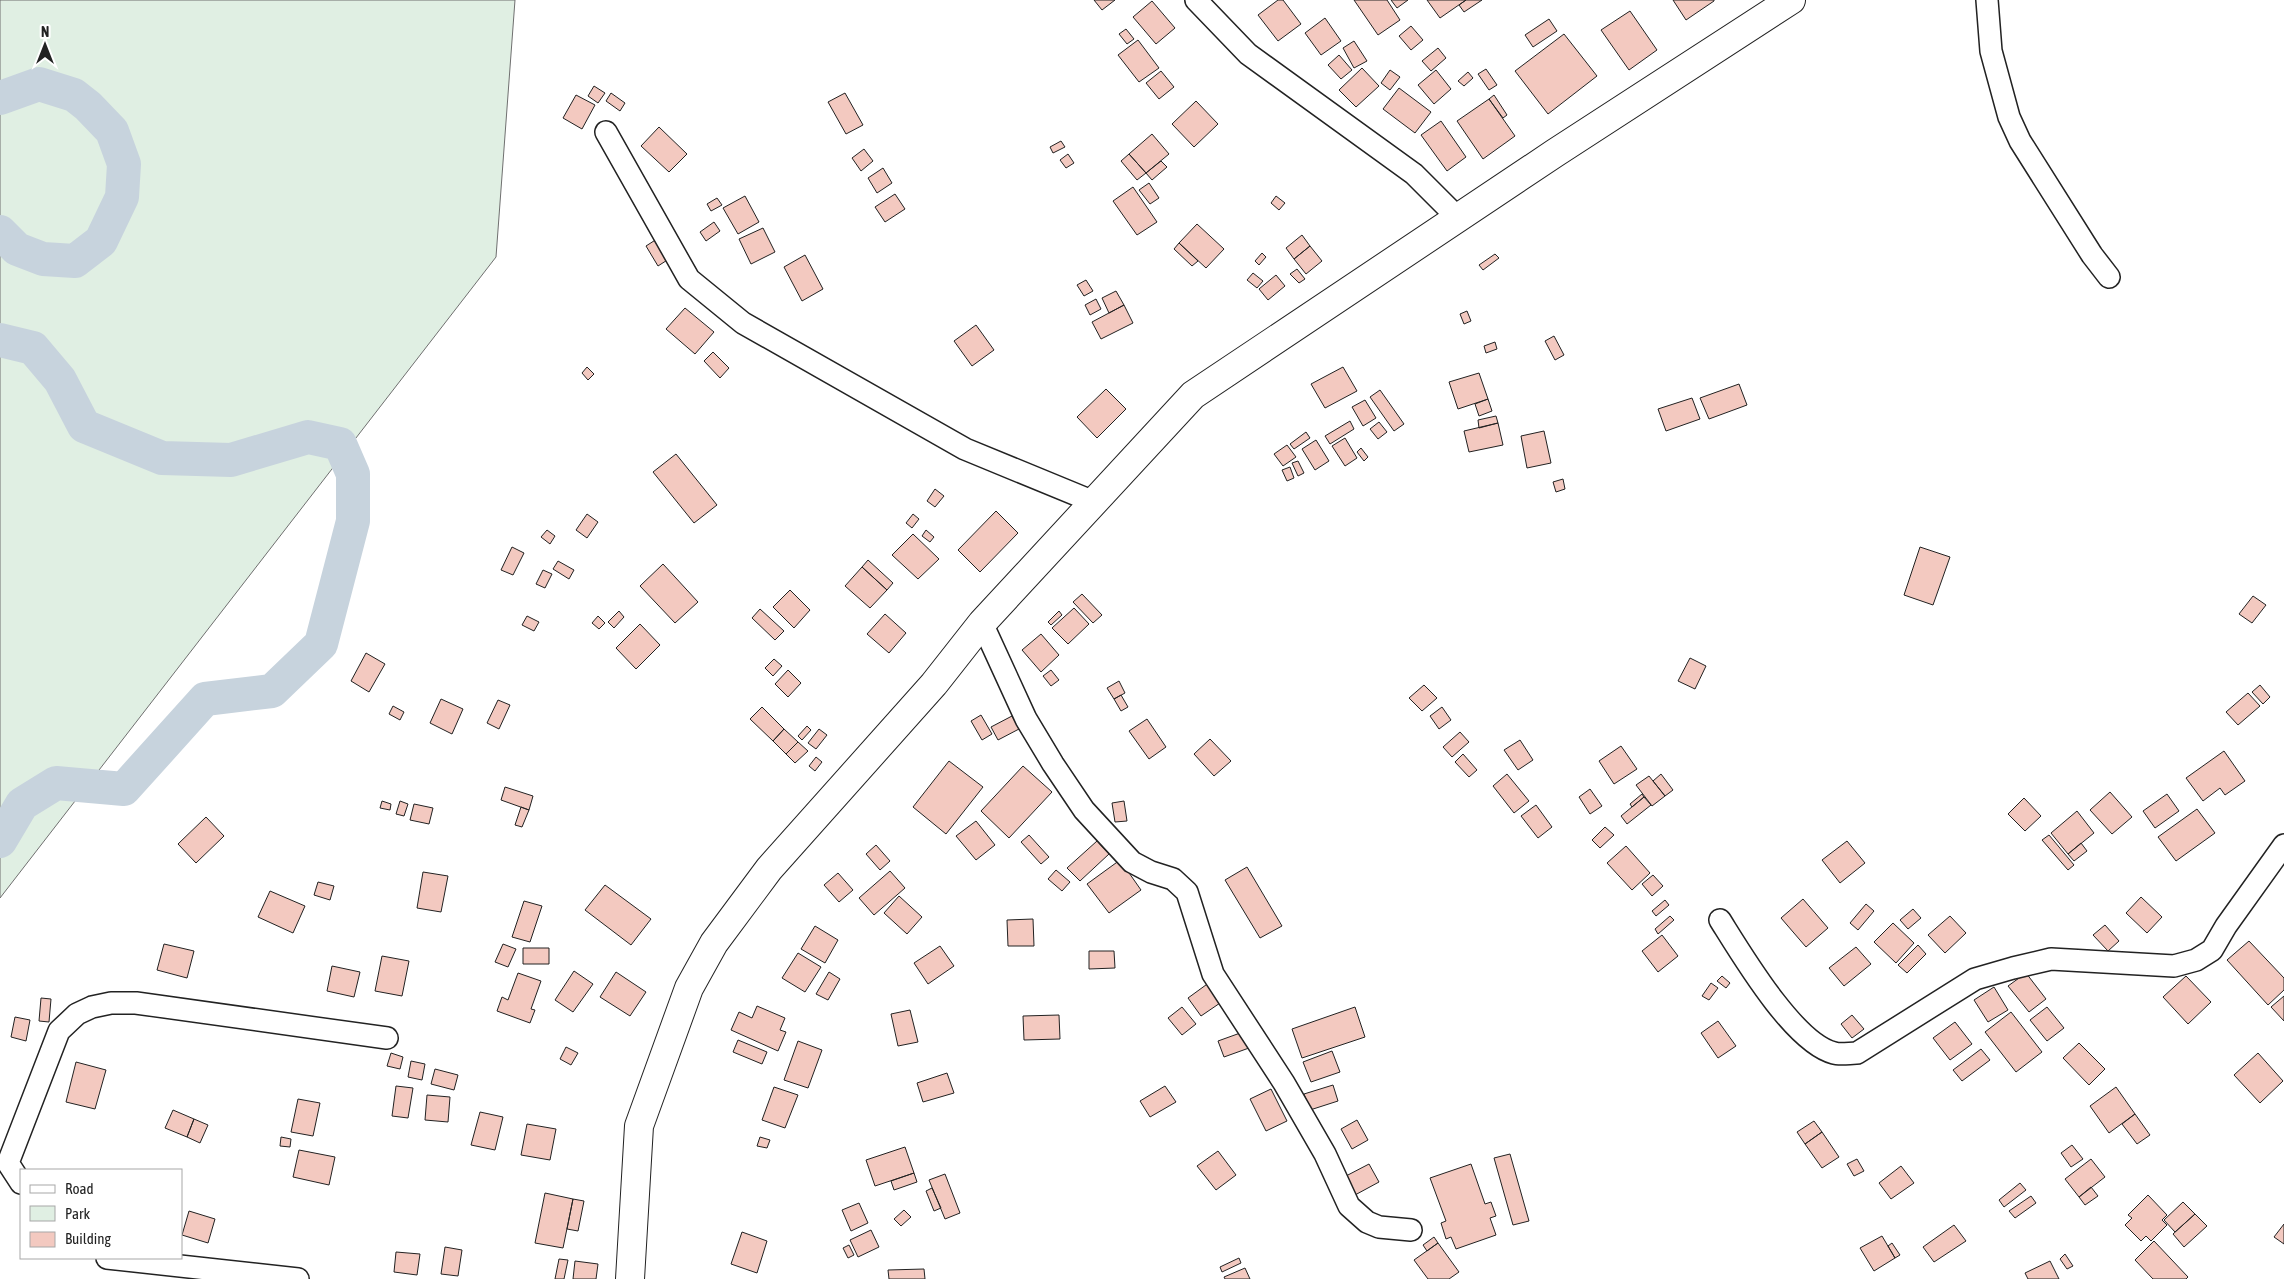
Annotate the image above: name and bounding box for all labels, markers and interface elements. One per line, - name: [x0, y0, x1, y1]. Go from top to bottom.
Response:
- north arrow: [20, 20, 70, 70]
- text: N: [41, 24, 49, 40]
- legend: [20, 1169, 182, 1259]
- text: Road: [65, 1180, 94, 1197]
- text: Park: [65, 1205, 90, 1222]
- text: Building: [65, 1230, 111, 1247]

